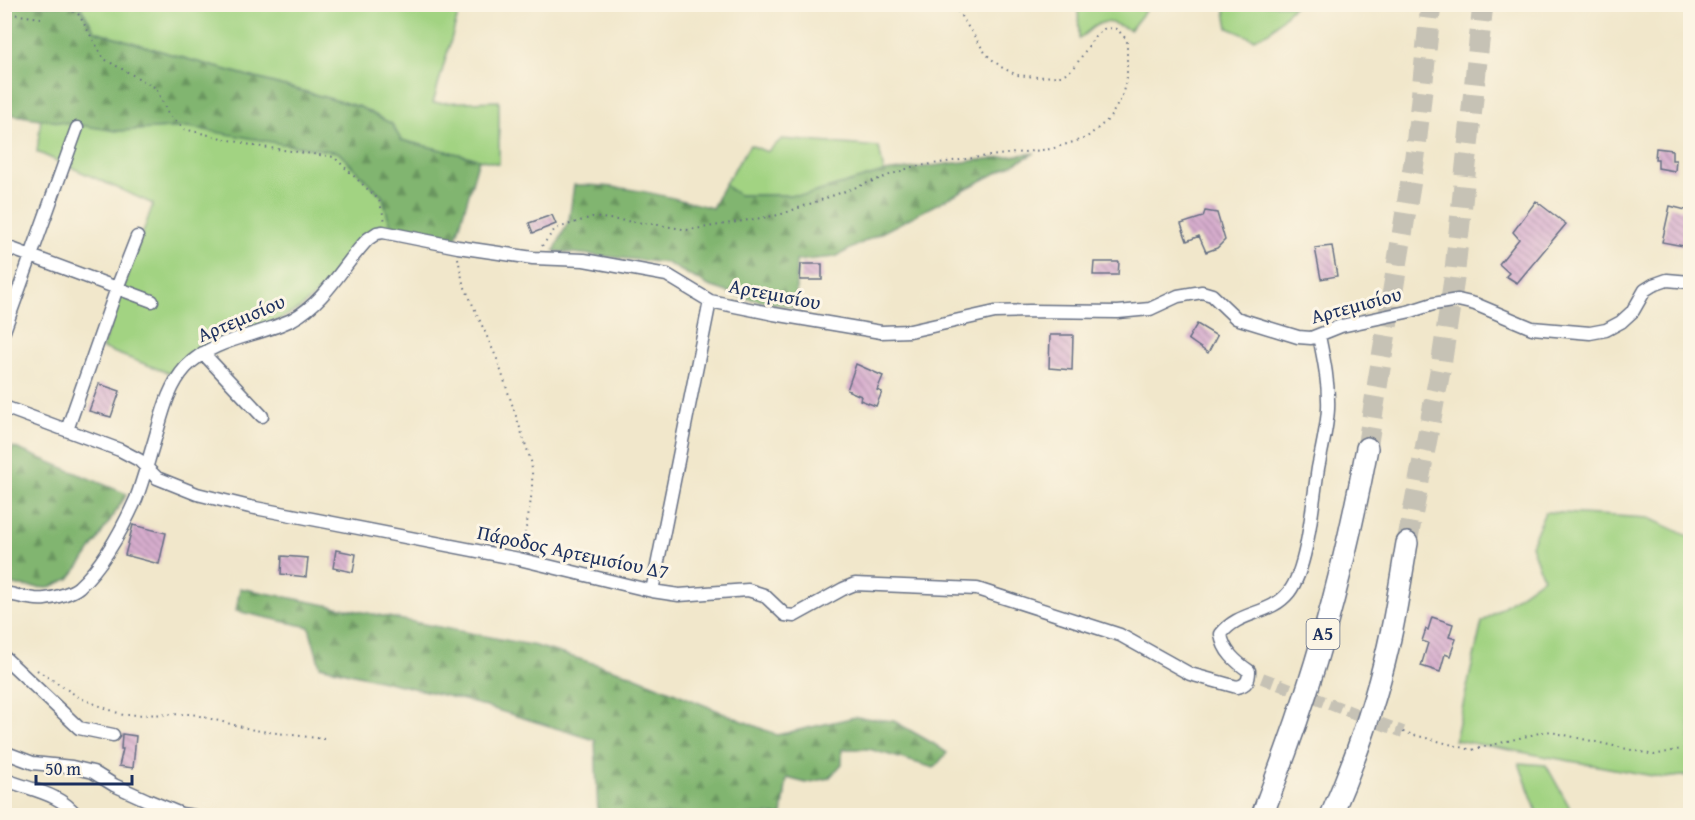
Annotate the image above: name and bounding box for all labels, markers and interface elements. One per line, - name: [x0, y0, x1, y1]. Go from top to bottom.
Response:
- street label: Αρτεμισίου: [727, 270, 824, 317]
- street label: Αρτεμισίου: [1307, 278, 1405, 331]
- street label: Αρτεμισίου: [192, 286, 289, 349]
- street label: Πάροδος Αρτεμισίου Δ7: [475, 517, 671, 586]
- road number: Α5: [1306, 619, 1340, 649]
- scale bar: [36, 748, 132, 786]
- text: 50 m: [45, 755, 81, 782]

